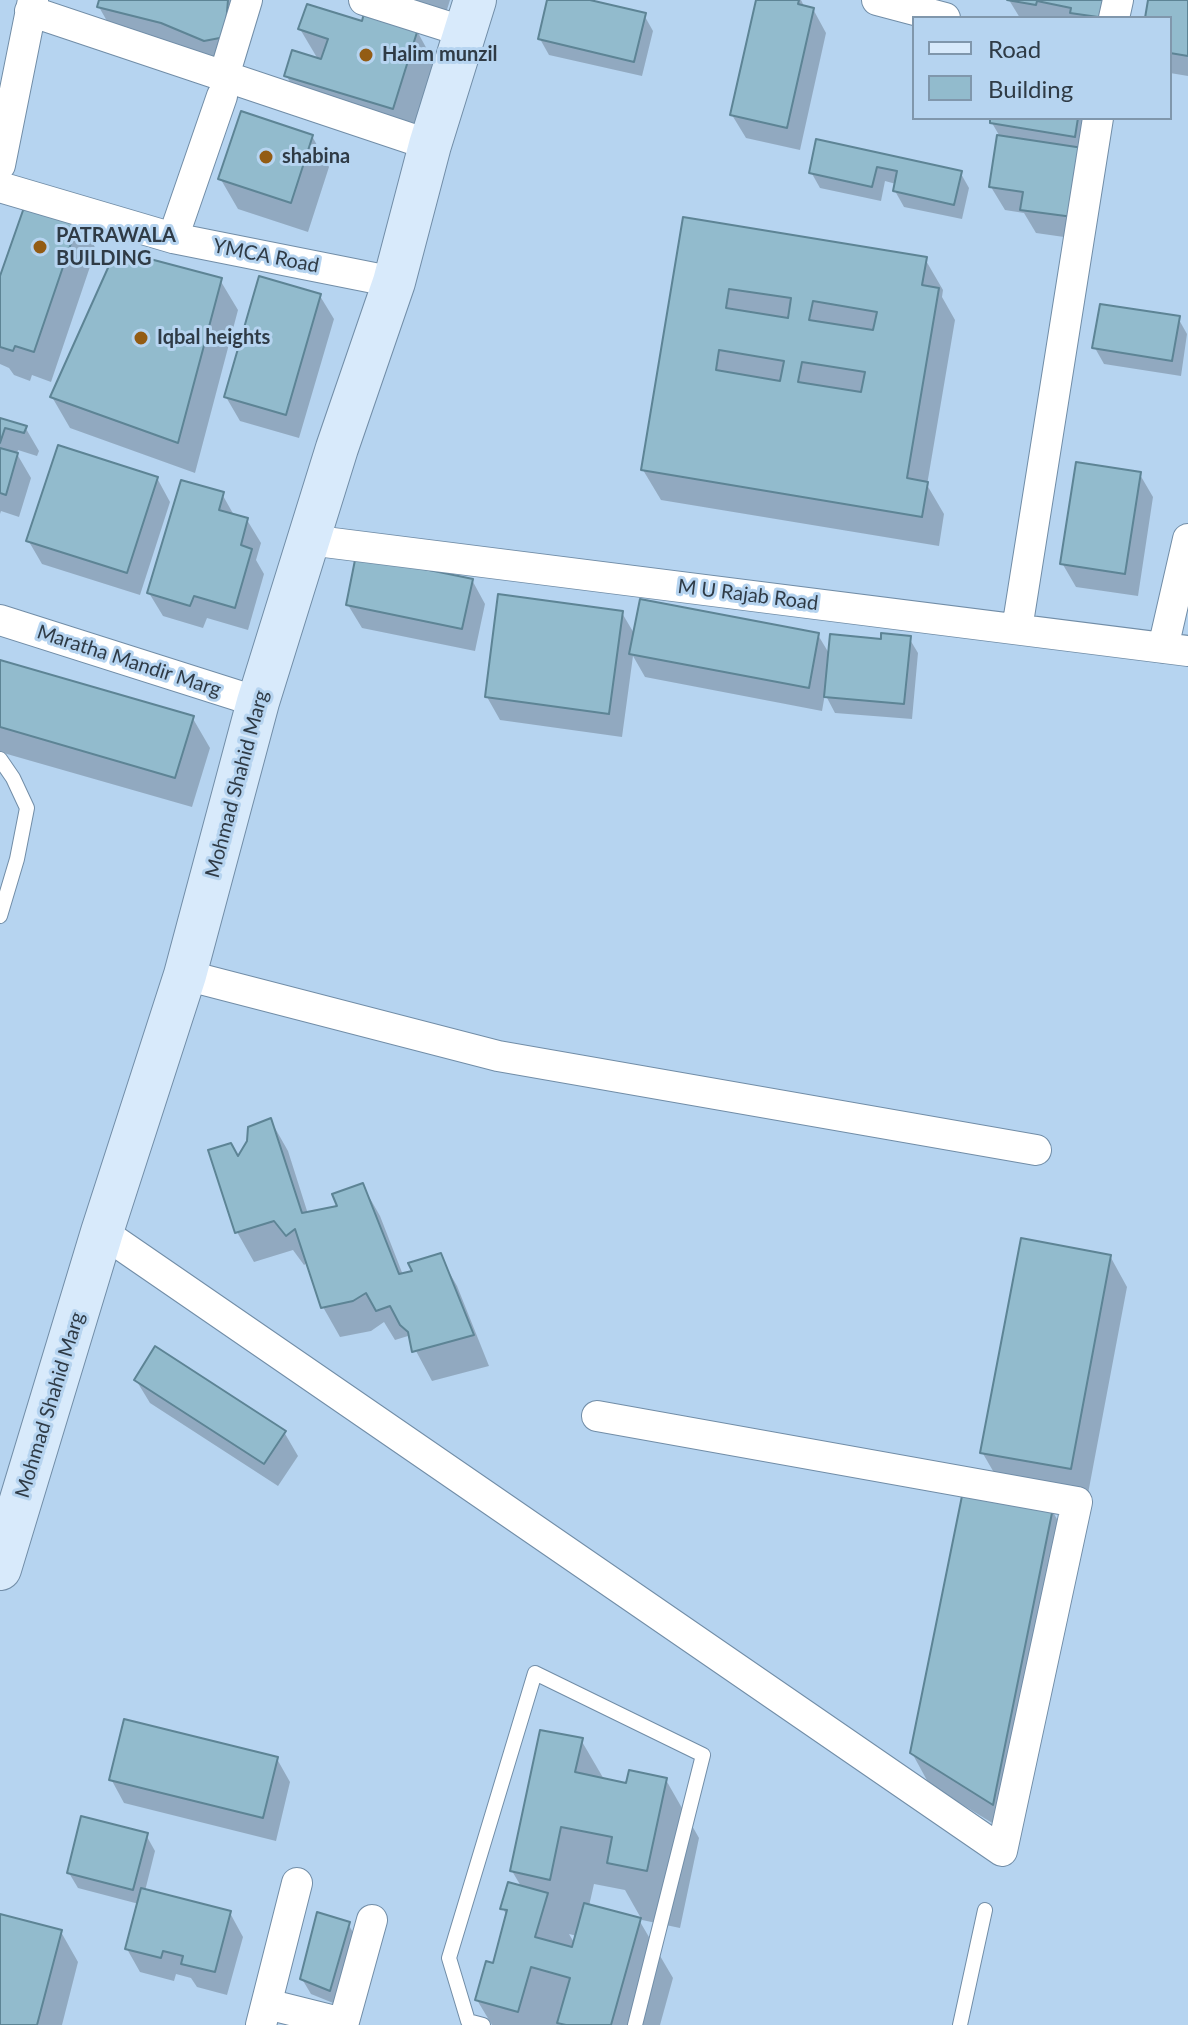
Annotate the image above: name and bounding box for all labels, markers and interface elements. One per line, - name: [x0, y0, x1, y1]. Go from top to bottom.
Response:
- legend: [912, 16, 1172, 120]
- text: Road: [988, 34, 1041, 63]
- place label: Halim munzil: [382, 43, 498, 67]
- marker: Halim munzil: [357, 46, 375, 64]
- text: Building: [988, 74, 1073, 103]
- place label: shabina: [282, 145, 350, 169]
- marker: shabina: [257, 148, 275, 166]
- place label: PATRAWALA BUILDING: [56, 224, 176, 271]
- street label: YMCA Road: [211, 234, 321, 278]
- marker: PATRAWALA BUILDING: [31, 238, 49, 256]
- place label: Iqbal heights: [157, 326, 270, 350]
- marker: Iqbal heights: [132, 329, 150, 347]
- street label: M U Rajab Road: [676, 574, 820, 616]
- street label: Maratha Mandir Marg: [34, 620, 224, 702]
- street label: Mohmad Shahid Marg: [200, 688, 274, 880]
- street label: Mohmad Shahid Marg: [10, 1309, 90, 1501]

